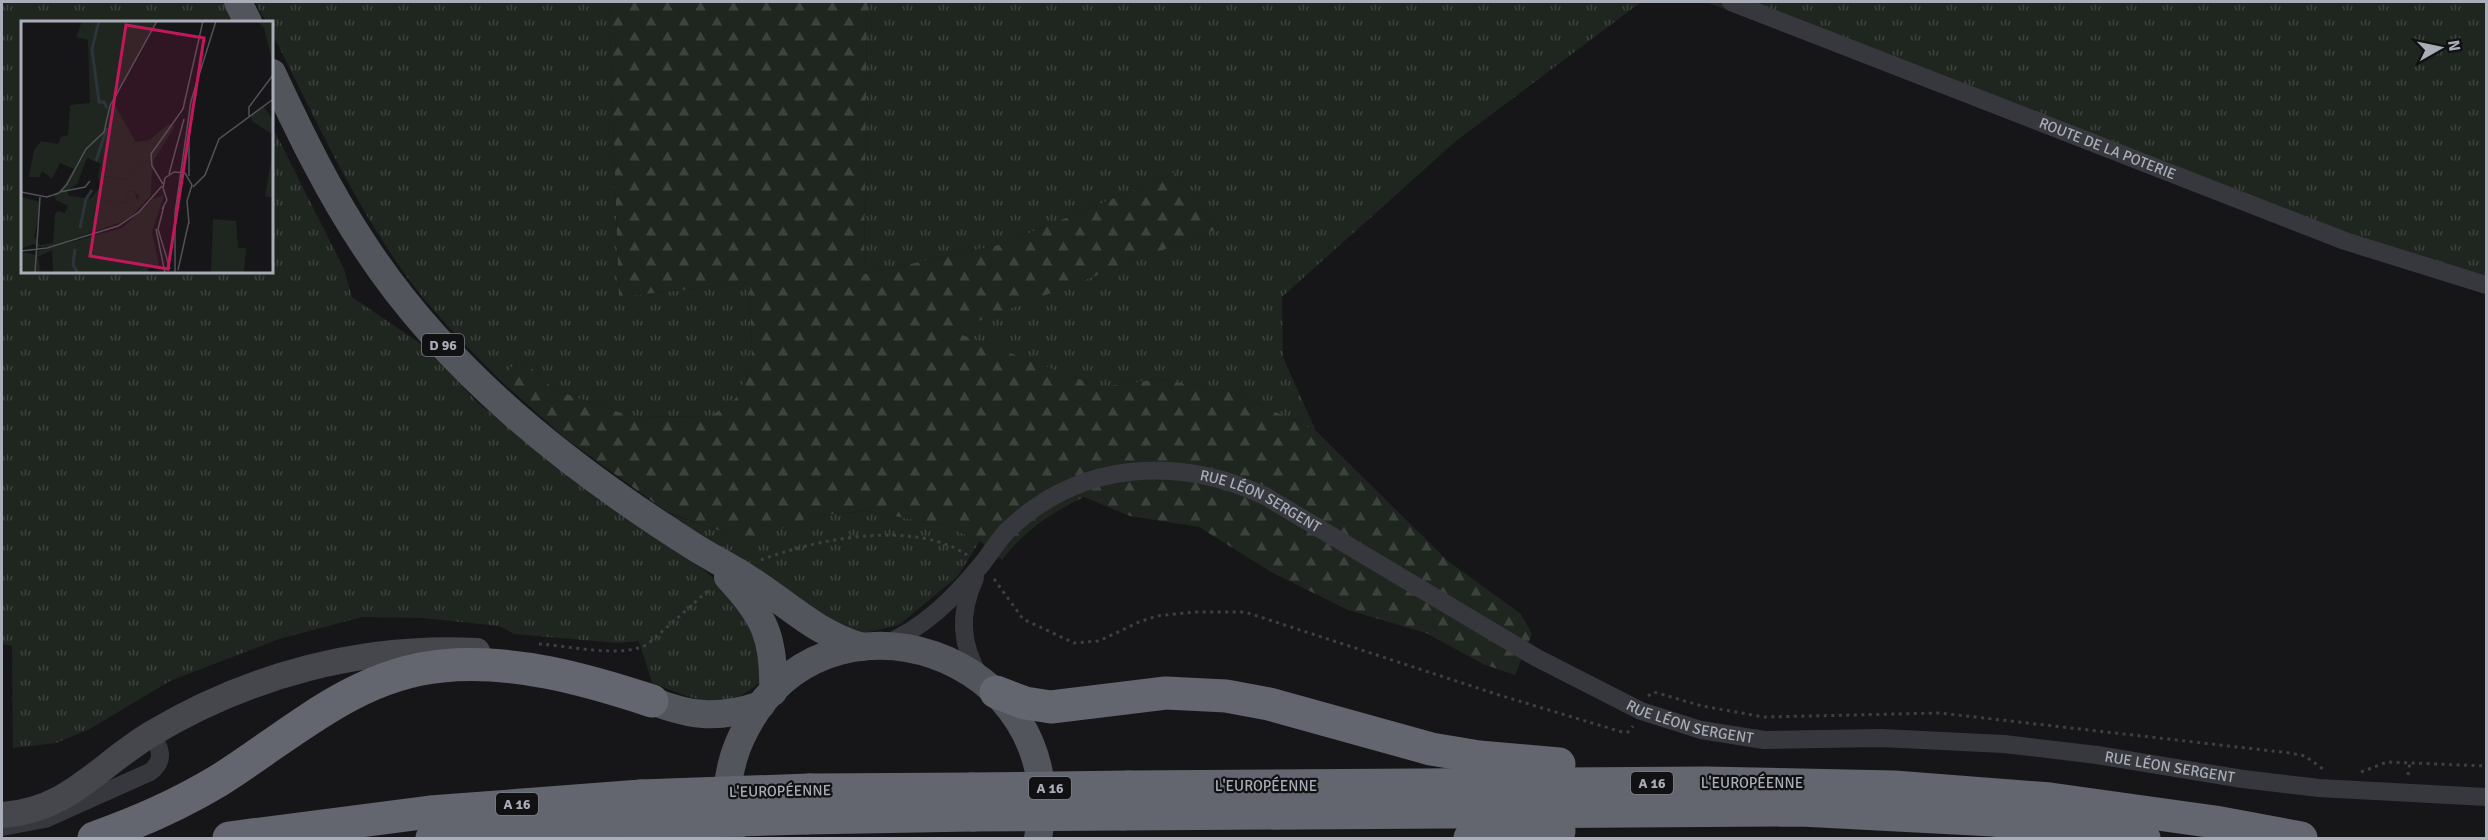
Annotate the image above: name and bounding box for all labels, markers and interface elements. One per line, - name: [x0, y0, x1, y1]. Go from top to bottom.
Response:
- north arrow: [2410, 18, 2470, 78]
- inset map: [21, 21, 273, 273]
- text: N: [2443, 39, 2465, 53]
- street label: ROUTE DE LA POTERIE: [2036, 114, 2179, 183]
- road number: D 96: [422, 334, 464, 356]
- street label: RUE LÉON SERGENT: [1198, 466, 1324, 536]
- street label: RUE LÉON SERGENT: [1623, 696, 1755, 747]
- street label: RUE LÉON SERGENT: [2103, 747, 2237, 787]
- road number: A 16: [1631, 772, 1673, 794]
- street label: L'EUROPÉENNE: [1701, 773, 1803, 792]
- street label: L'EUROPÉENNE: [1215, 776, 1317, 795]
- road number: A 16: [1029, 777, 1071, 799]
- street label: L'EUROPÉENNE: [729, 780, 831, 801]
- road number: A 16: [496, 793, 538, 815]

